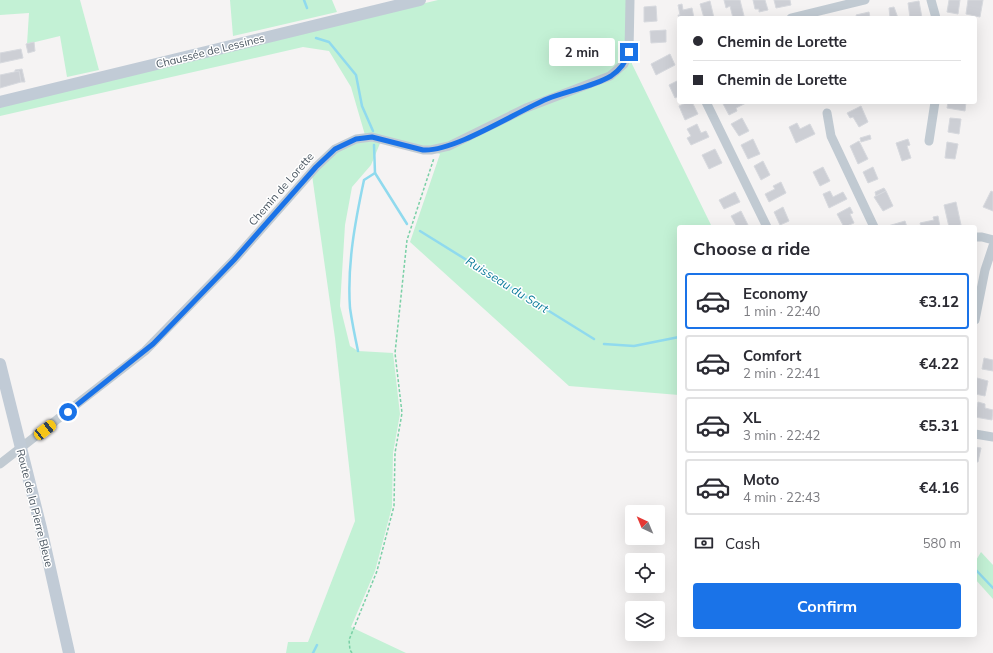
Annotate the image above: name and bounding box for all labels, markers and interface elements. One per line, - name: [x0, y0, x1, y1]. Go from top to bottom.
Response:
- street label: Chaussée de Lessines: [154, 31, 266, 71]
- text: Chemin de Lorette: [717, 32, 847, 51]
- callout: 2 min: [549, 38, 615, 66]
- route end: [620, 43, 638, 61]
- text: 2 min: [565, 44, 599, 60]
- text: Chemin de Lorette: [717, 70, 847, 89]
- street label: Chemin de Lorette: [245, 149, 317, 229]
- text: Choose a ride: [693, 237, 810, 260]
- water label: Ruisseau du Sart: [463, 253, 552, 316]
- icon: car: [695, 283, 731, 319]
- text: Economy: [743, 284, 808, 303]
- text: €3.12: [919, 292, 959, 311]
- text: 1 min · 22:40: [743, 303, 820, 319]
- icon: car: [695, 345, 731, 381]
- text: Comfort: [743, 346, 801, 365]
- text: €4.22: [919, 354, 959, 373]
- text: 2 min · 22:41: [743, 365, 820, 381]
- route start: [59, 403, 77, 421]
- icon: car: [695, 407, 731, 443]
- text: XL: [743, 408, 761, 427]
- text: €5.31: [919, 416, 959, 435]
- car: [32, 418, 58, 442]
- text: 3 min · 22:42: [743, 427, 820, 443]
- street label: Route de la Pierre Bleue: [14, 447, 56, 569]
- icon: car: [695, 469, 731, 505]
- text: Moto: [743, 470, 779, 489]
- text: €4.16: [919, 478, 959, 497]
- text: 4 min · 22:43: [743, 489, 820, 505]
- north arrow: [625, 505, 665, 545]
- map controls: [625, 505, 665, 641]
- icon: cash: [693, 532, 715, 554]
- text: Cash: [725, 534, 760, 553]
- text: 580 m: [923, 535, 961, 551]
- button: locate: [625, 553, 665, 593]
- button: Confirm: [693, 583, 961, 629]
- button: layers: [625, 601, 665, 641]

